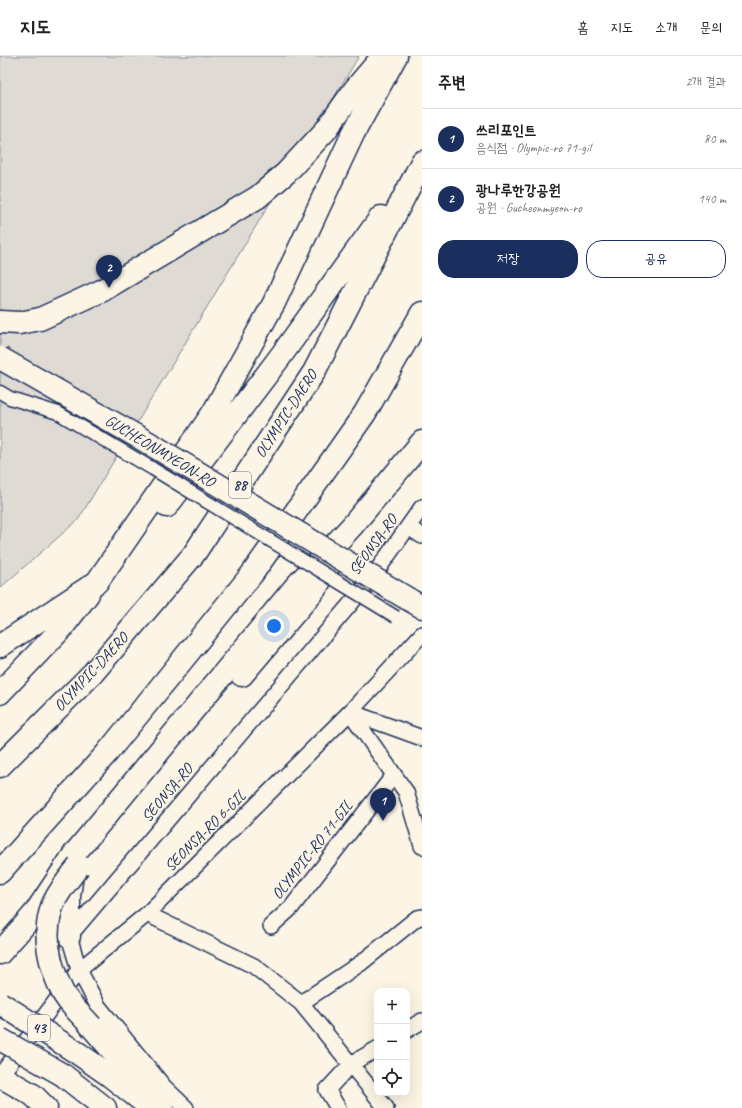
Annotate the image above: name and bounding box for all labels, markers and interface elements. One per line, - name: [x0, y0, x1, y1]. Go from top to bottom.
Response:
- text: 지도: [20, 15, 51, 39]
- text: 홈: [577, 19, 588, 36]
- text: 지도: [610, 19, 633, 36]
- text: 소개: [655, 19, 677, 36]
- text: 문의: [699, 19, 722, 36]
- text: 주변: [438, 72, 465, 93]
- text: 2개 결과: [686, 74, 726, 90]
- text: 쓰리포인트: [476, 121, 536, 140]
- text: 1: [448, 131, 454, 147]
- text: 80 m: [704, 131, 726, 147]
- text: 음식점 · Olympic-ro 71-gil: [476, 140, 591, 156]
- text: 광나루한강공원: [476, 181, 561, 200]
- text: 2: [448, 191, 454, 207]
- text: 140 m: [698, 191, 726, 207]
- text: 공원 · Gucheonmyeon-ro: [476, 200, 582, 216]
- button: 저장: [438, 240, 578, 278]
- button: 공유: [586, 240, 726, 278]
- pin: 2: [96, 255, 122, 288]
- street label: OLYMPIC-DAERO: [250, 365, 323, 462]
- street label: GUCHEONMYEON-RO: [101, 410, 220, 493]
- road number: 88: [229, 472, 251, 498]
- street label: SEONSA-RO: [344, 509, 403, 579]
- your location: [264, 616, 284, 636]
- street label: OLYMPIC-DAERO: [49, 627, 134, 716]
- street label: SEONSA-RO: [137, 758, 198, 826]
- street label: SEONSA-RO 6-GIL: [160, 786, 250, 876]
- pin: 1: [370, 788, 396, 821]
- street label: OLYMPIC-RO 71-GIL: [267, 796, 357, 903]
- map controls: [374, 988, 410, 1096]
- button: +: [374, 988, 410, 1024]
- road number: 43: [28, 1015, 50, 1041]
- button: −: [374, 1024, 410, 1060]
- button: locate: [374, 1060, 410, 1096]

